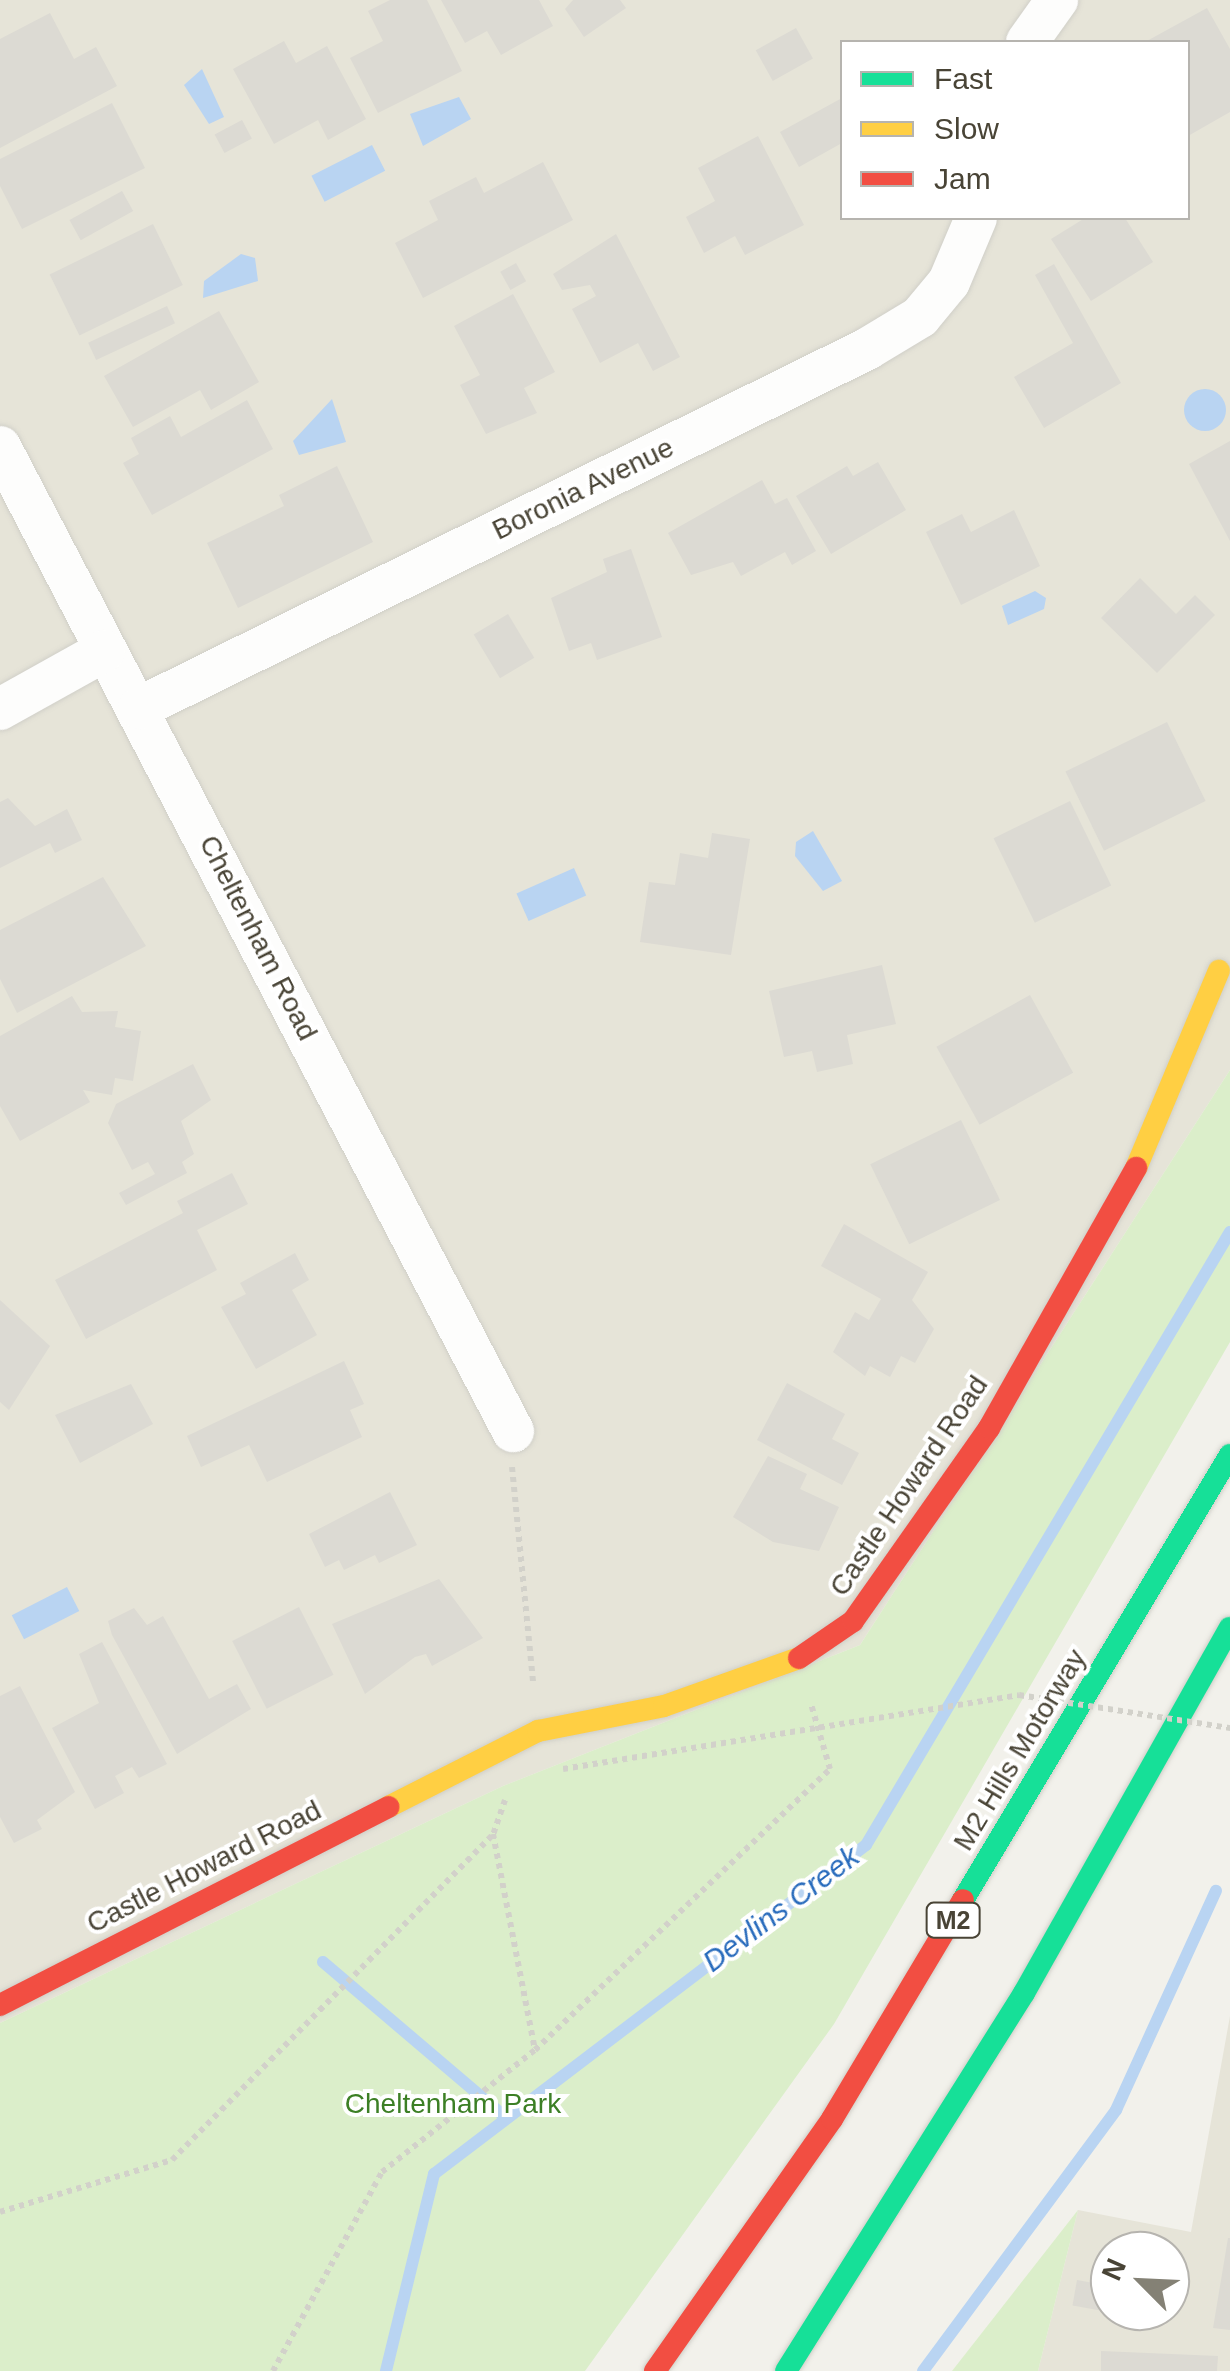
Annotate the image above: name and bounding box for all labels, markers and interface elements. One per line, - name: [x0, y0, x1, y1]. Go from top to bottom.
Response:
- legend: [840, 40, 1190, 220]
- text: Fast: [934, 62, 992, 95]
- text: Slow: [934, 112, 999, 145]
- text: Jam: [934, 162, 991, 195]
- street label: Boronia Avenue: [486, 430, 680, 548]
- street label: Cheltenham Road: [192, 830, 324, 1046]
- street label: Castle Howard Road: [823, 1370, 995, 1602]
- street label: M2 Hills Motorway: [947, 1643, 1093, 1857]
- street label: Castle Howard Road: [81, 1793, 327, 1941]
- water label: Devlins Creek: [696, 1838, 866, 1980]
- road number: M2: [926, 1900, 980, 1940]
- park label: Cheltenham Park: [345, 2087, 561, 2121]
- north arrow: [1090, 2231, 1190, 2331]
- text: N: [1096, 2254, 1132, 2285]

